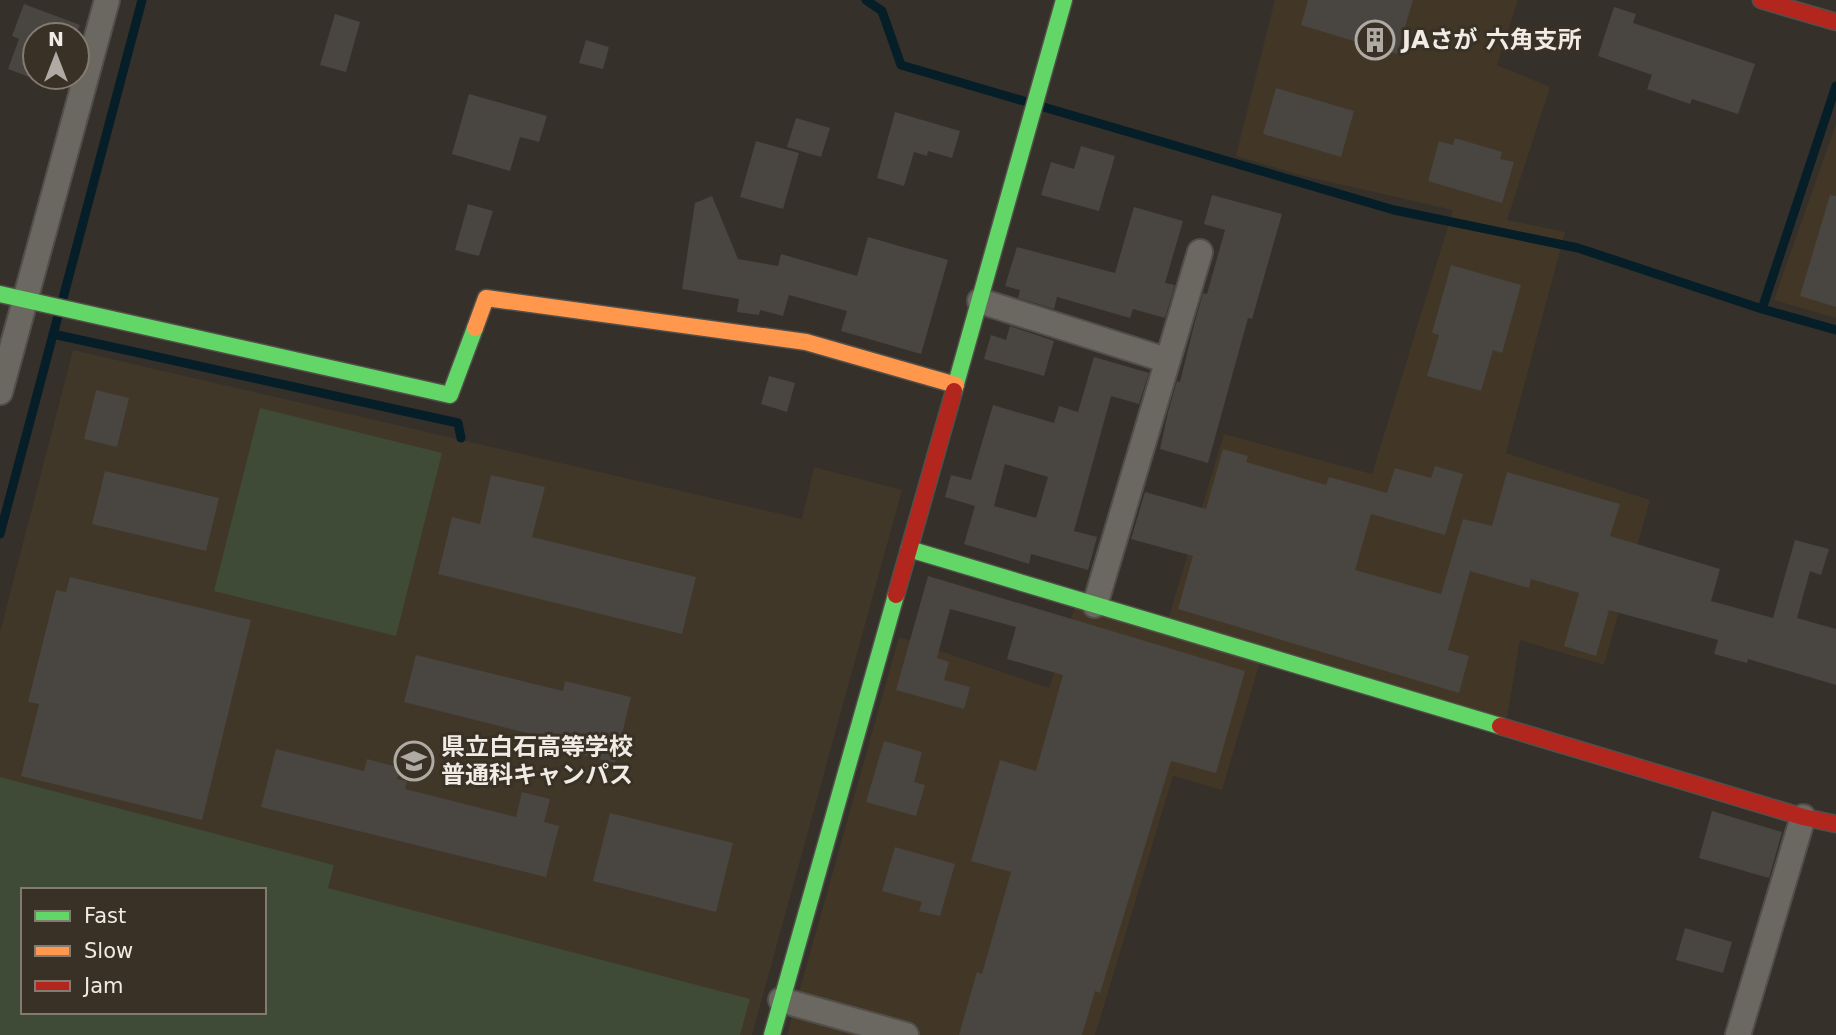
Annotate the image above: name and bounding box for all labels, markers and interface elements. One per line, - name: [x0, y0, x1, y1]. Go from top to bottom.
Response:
- building icon: JAさが 六角支所: [1354, 19, 1396, 61]
- north arrow: [21, 21, 91, 91]
- place label: JAさが 六角支所: [1400, 26, 1582, 54]
- text: N: [48, 28, 64, 50]
- place label: 県立白石高等学校 普通科キャンパス: [441, 733, 633, 789]
- school or university icon: 県立白石高等学校 普通科キャンパス: [393, 740, 435, 782]
- legend: [21, 888, 266, 1014]
- text: Fast: [84, 904, 126, 928]
- text: Slow: [84, 939, 133, 963]
- text: Jam: [82, 974, 124, 998]

